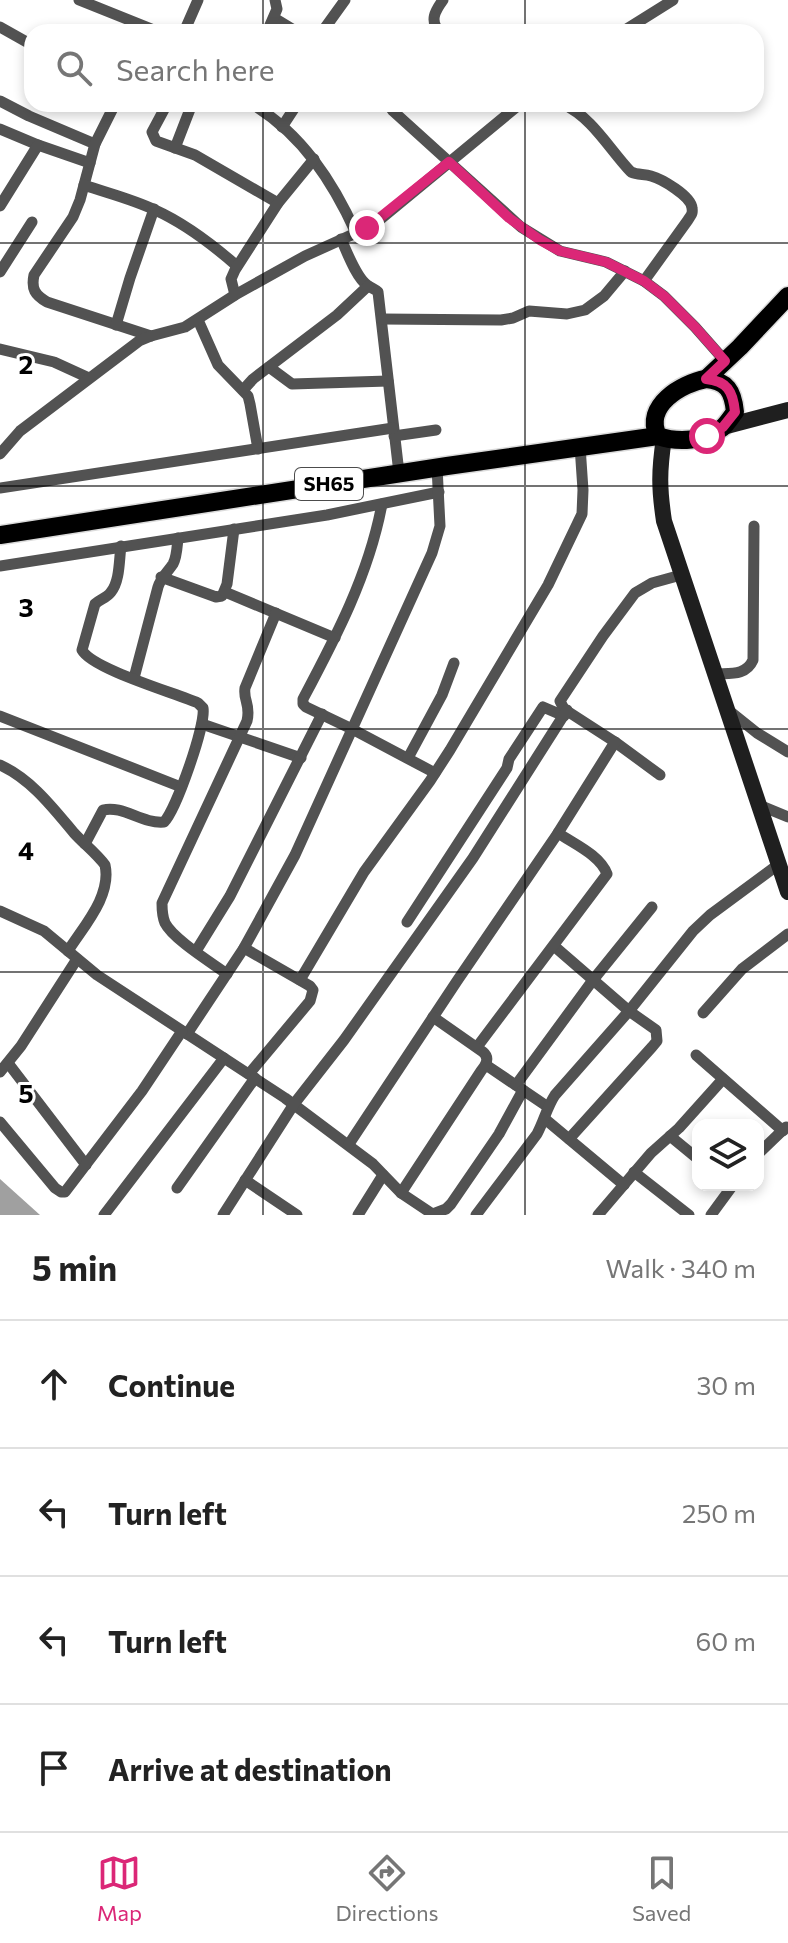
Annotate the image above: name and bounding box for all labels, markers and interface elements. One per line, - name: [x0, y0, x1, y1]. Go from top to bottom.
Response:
- search box: [24, 24, 764, 112]
- icon: search: [52, 46, 96, 90]
- text: Search here: [116, 50, 275, 87]
- route end: [349, 210, 385, 246]
- text: 2: [19, 348, 33, 379]
- route start: [689, 418, 725, 454]
- road number: SH65: [295, 468, 363, 500]
- text: 3: [18, 591, 34, 622]
- text: 4: [18, 834, 34, 865]
- text: 5: [18, 1077, 34, 1108]
- map controls: [692, 1119, 764, 1191]
- button: layers: [692, 1119, 764, 1191]
- text: 5 min: [32, 1246, 117, 1288]
- text: Walk · 340 m: [605, 1252, 756, 1283]
- icon: ahead: [32, 1362, 76, 1406]
- text: Continue: [108, 1366, 235, 1403]
- text: 30 m: [697, 1369, 756, 1400]
- icon: left: [32, 1490, 76, 1534]
- text: Turn left: [108, 1494, 227, 1531]
- text: 250 m: [682, 1497, 756, 1528]
- icon: left: [32, 1618, 76, 1662]
- text: Turn left: [108, 1622, 227, 1659]
- text: 60 m: [696, 1625, 756, 1656]
- icon: arrive: [32, 1746, 76, 1790]
- text: Arrive at destination: [108, 1750, 392, 1787]
- tab: Map: [97, 1851, 142, 1926]
- tab: Directions: [335, 1851, 439, 1926]
- tab: Saved: [632, 1851, 691, 1926]

